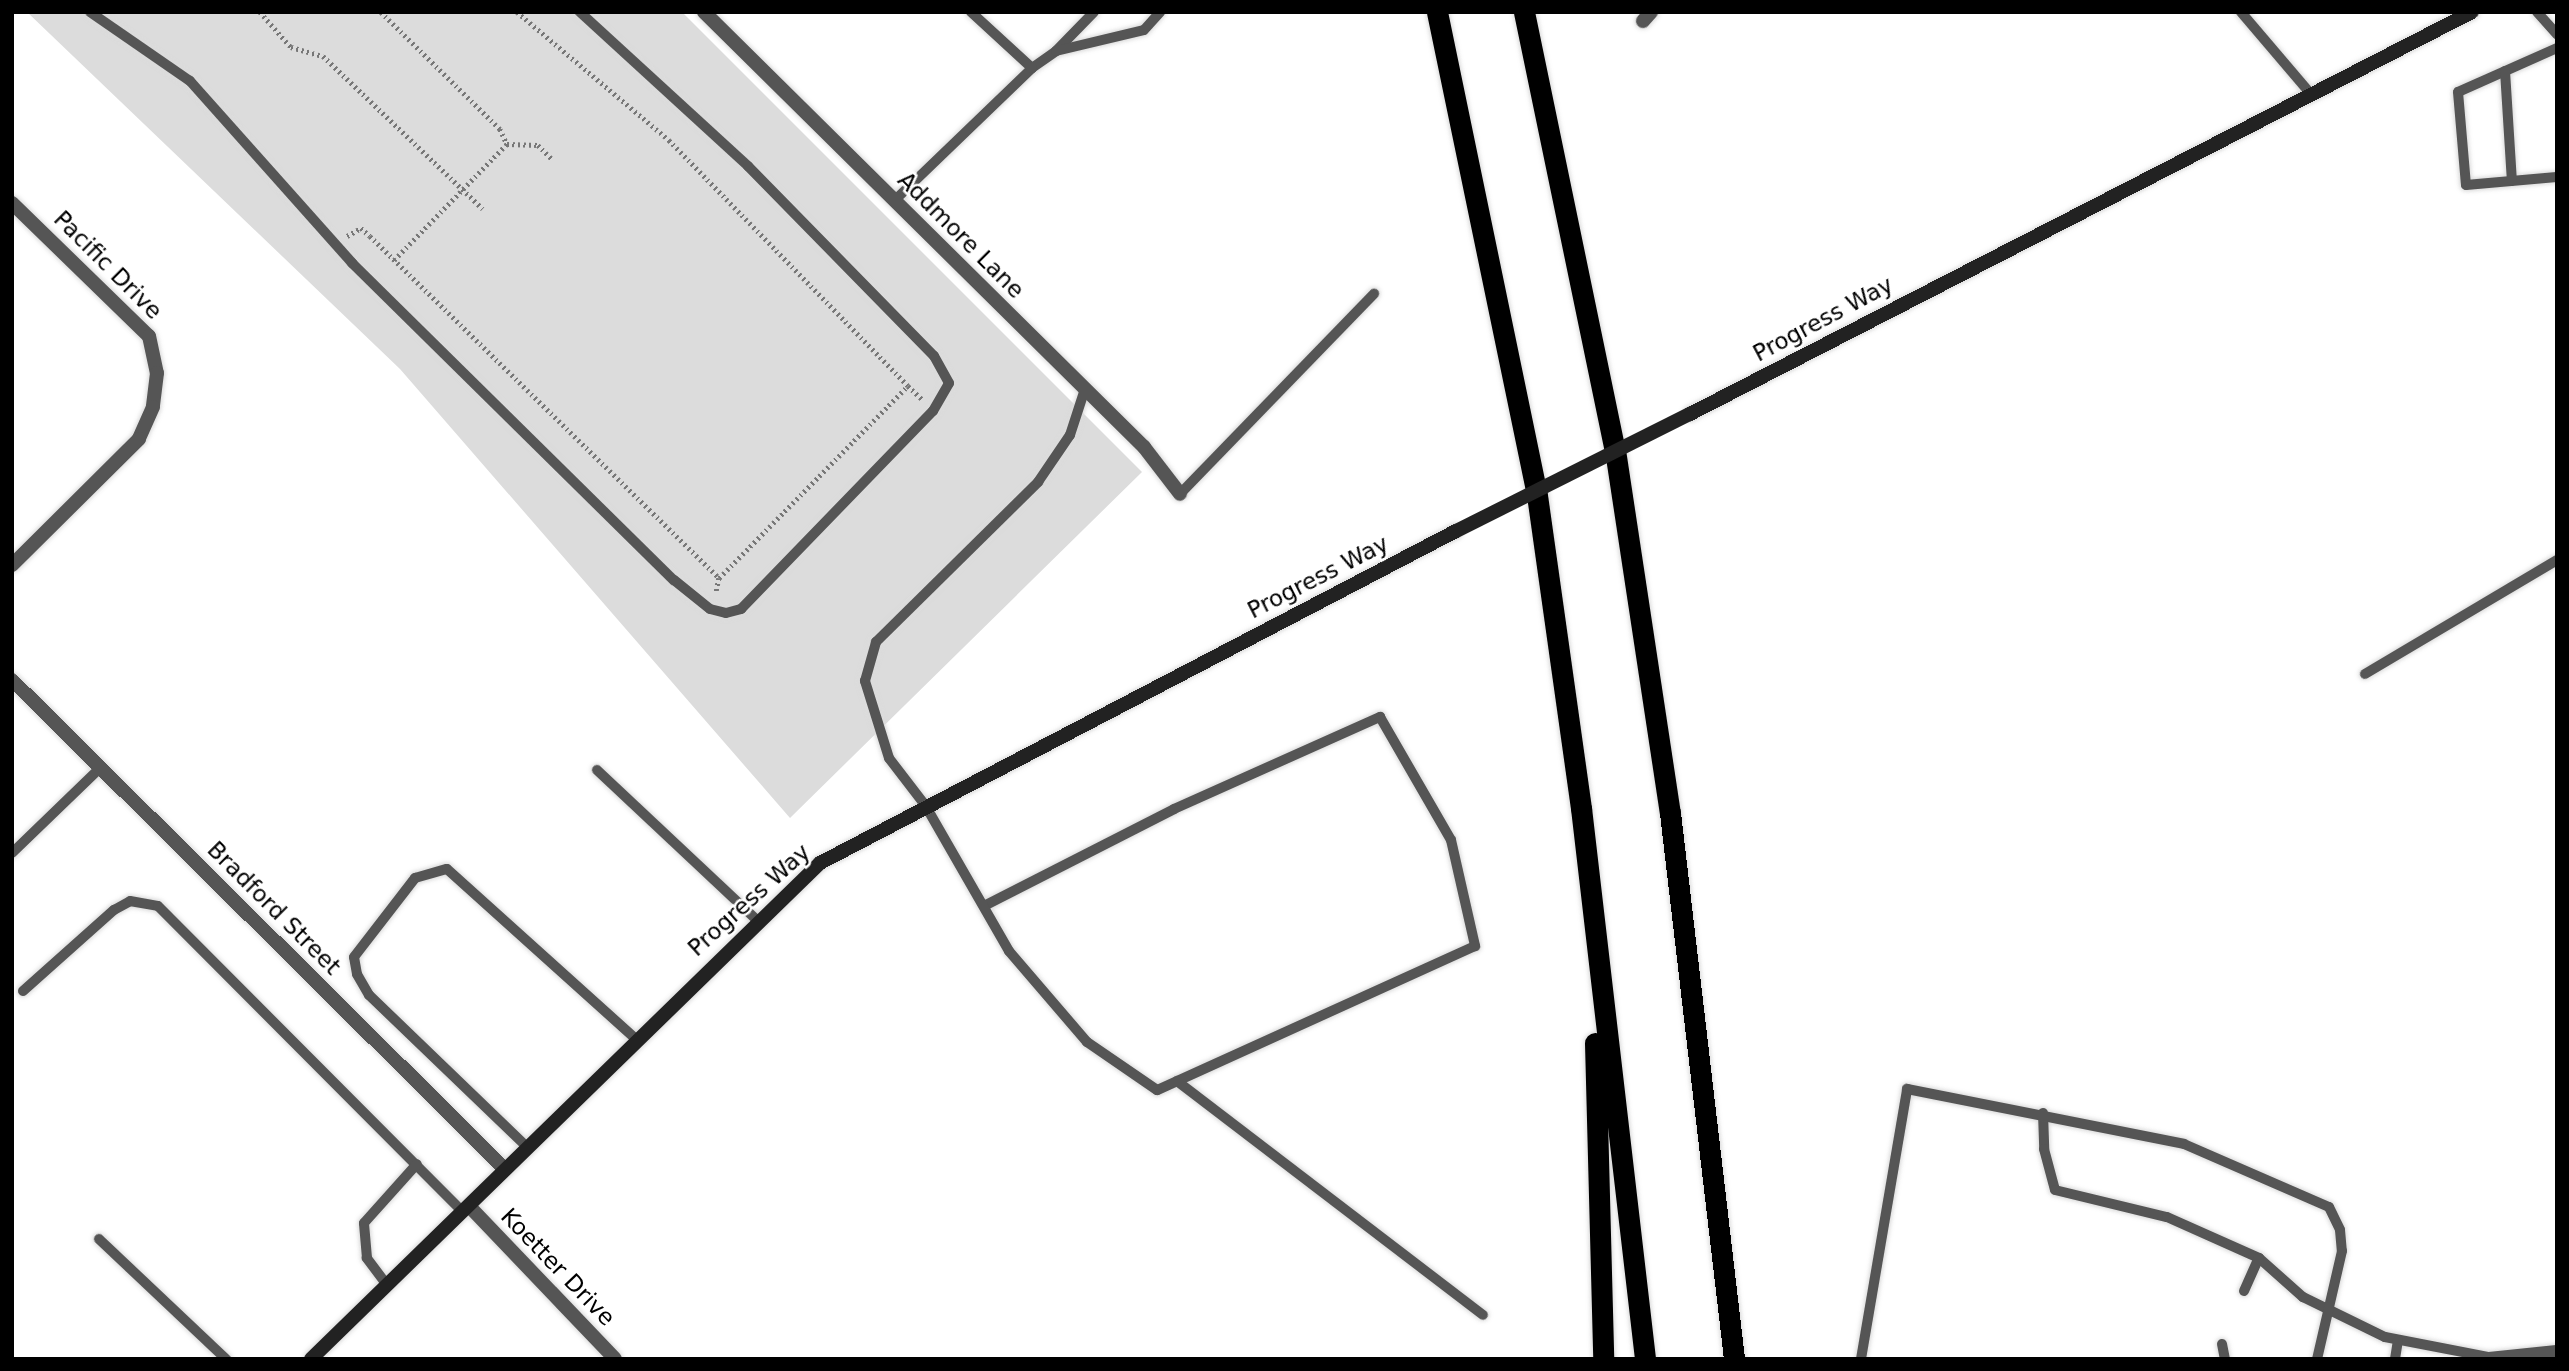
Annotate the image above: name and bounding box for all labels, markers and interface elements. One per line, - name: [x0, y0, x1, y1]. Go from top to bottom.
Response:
- street label: Addmore Lane: [892, 166, 1030, 304]
- street label: Pacific Drive: [48, 205, 168, 325]
- street label: Progress Way: [1748, 271, 1898, 367]
- street label: Progress Way: [1243, 530, 1393, 624]
- street label: Bradford Street: [202, 836, 346, 980]
- street label: Progress Way: [682, 838, 816, 962]
- street label: Koetter Drive: [495, 1203, 621, 1331]

